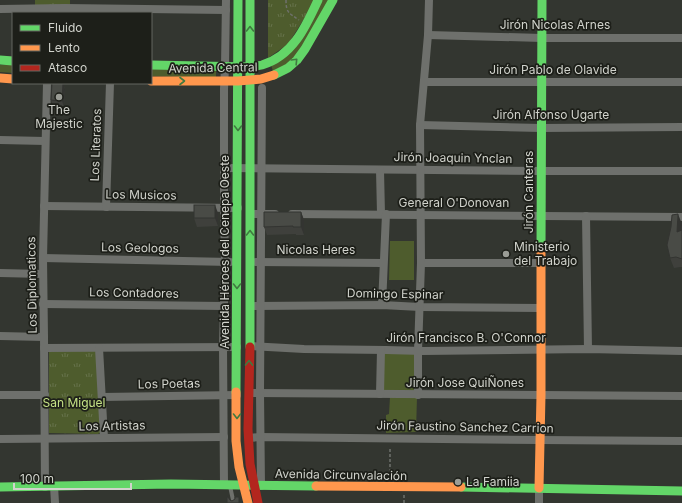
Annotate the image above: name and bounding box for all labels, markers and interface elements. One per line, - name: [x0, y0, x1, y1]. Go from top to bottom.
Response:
- legend: [12, 12, 152, 84]
- street label: Jirón Nicolas Arnes: [500, 17, 610, 32]
- text: Fluido: [48, 20, 83, 35]
- one-way arrow: [246, 26, 254, 32]
- text: Lento: [48, 40, 80, 55]
- one-way arrow: [290, 58, 298, 66]
- street label: Avenida Central: [168, 59, 258, 76]
- text: Atasco: [48, 60, 87, 75]
- street label: Jirón Pablo de Olavide: [489, 62, 617, 77]
- one-way arrow: [179, 77, 185, 85]
- marker: The Majestic: [54, 92, 64, 102]
- place label: The Majestic: [35, 102, 83, 131]
- street label: Jirón Alfonso Ugarte: [493, 107, 609, 122]
- street label: Los Literatos: [87, 108, 104, 182]
- one-way arrow: [234, 125, 242, 131]
- street label: Jirón Joaquin Ynclan: [393, 149, 513, 166]
- street label: Jirón Canteras: [521, 151, 536, 233]
- street label: Avenida Héroes del Cenepa Oeste: [217, 155, 232, 349]
- street label: Los Musicos: [105, 186, 177, 203]
- street label: General O'Donovan: [399, 195, 509, 210]
- one-way arrow: [246, 230, 254, 236]
- street label: Los Diplomaticos: [23, 236, 40, 334]
- street label: Los Geologos: [101, 239, 179, 256]
- place label: Ministerio del Trabajo: [514, 239, 577, 268]
- street label: Nicolas Heres: [277, 242, 355, 257]
- marker: Ministerio del Trabajo: [501, 249, 511, 259]
- one-way arrow: [233, 283, 241, 289]
- street label: Los Contadores: [89, 284, 179, 301]
- street label: Domingo Espinar: [347, 285, 444, 302]
- street label: Jirón Francisco B. O'Connor: [386, 330, 546, 345]
- one-way arrow: [245, 360, 254, 366]
- street label: Los Poetas: [138, 375, 200, 392]
- street label: Jirón Jose QuiÑones: [406, 375, 524, 390]
- park label: San Miguel: [42, 395, 106, 410]
- one-way arrow: [233, 413, 241, 419]
- street label: Los Artistas: [78, 417, 146, 434]
- street label: Jirón Faustino Sanchez Carrion: [376, 417, 554, 436]
- scale bar: [14, 465, 131, 491]
- street label: Avenida Circunvalación: [275, 466, 407, 483]
- text: 100 m: [20, 471, 54, 486]
- place label: La Famiia: [466, 474, 520, 489]
- marker: La Famiia: [453, 477, 463, 487]

